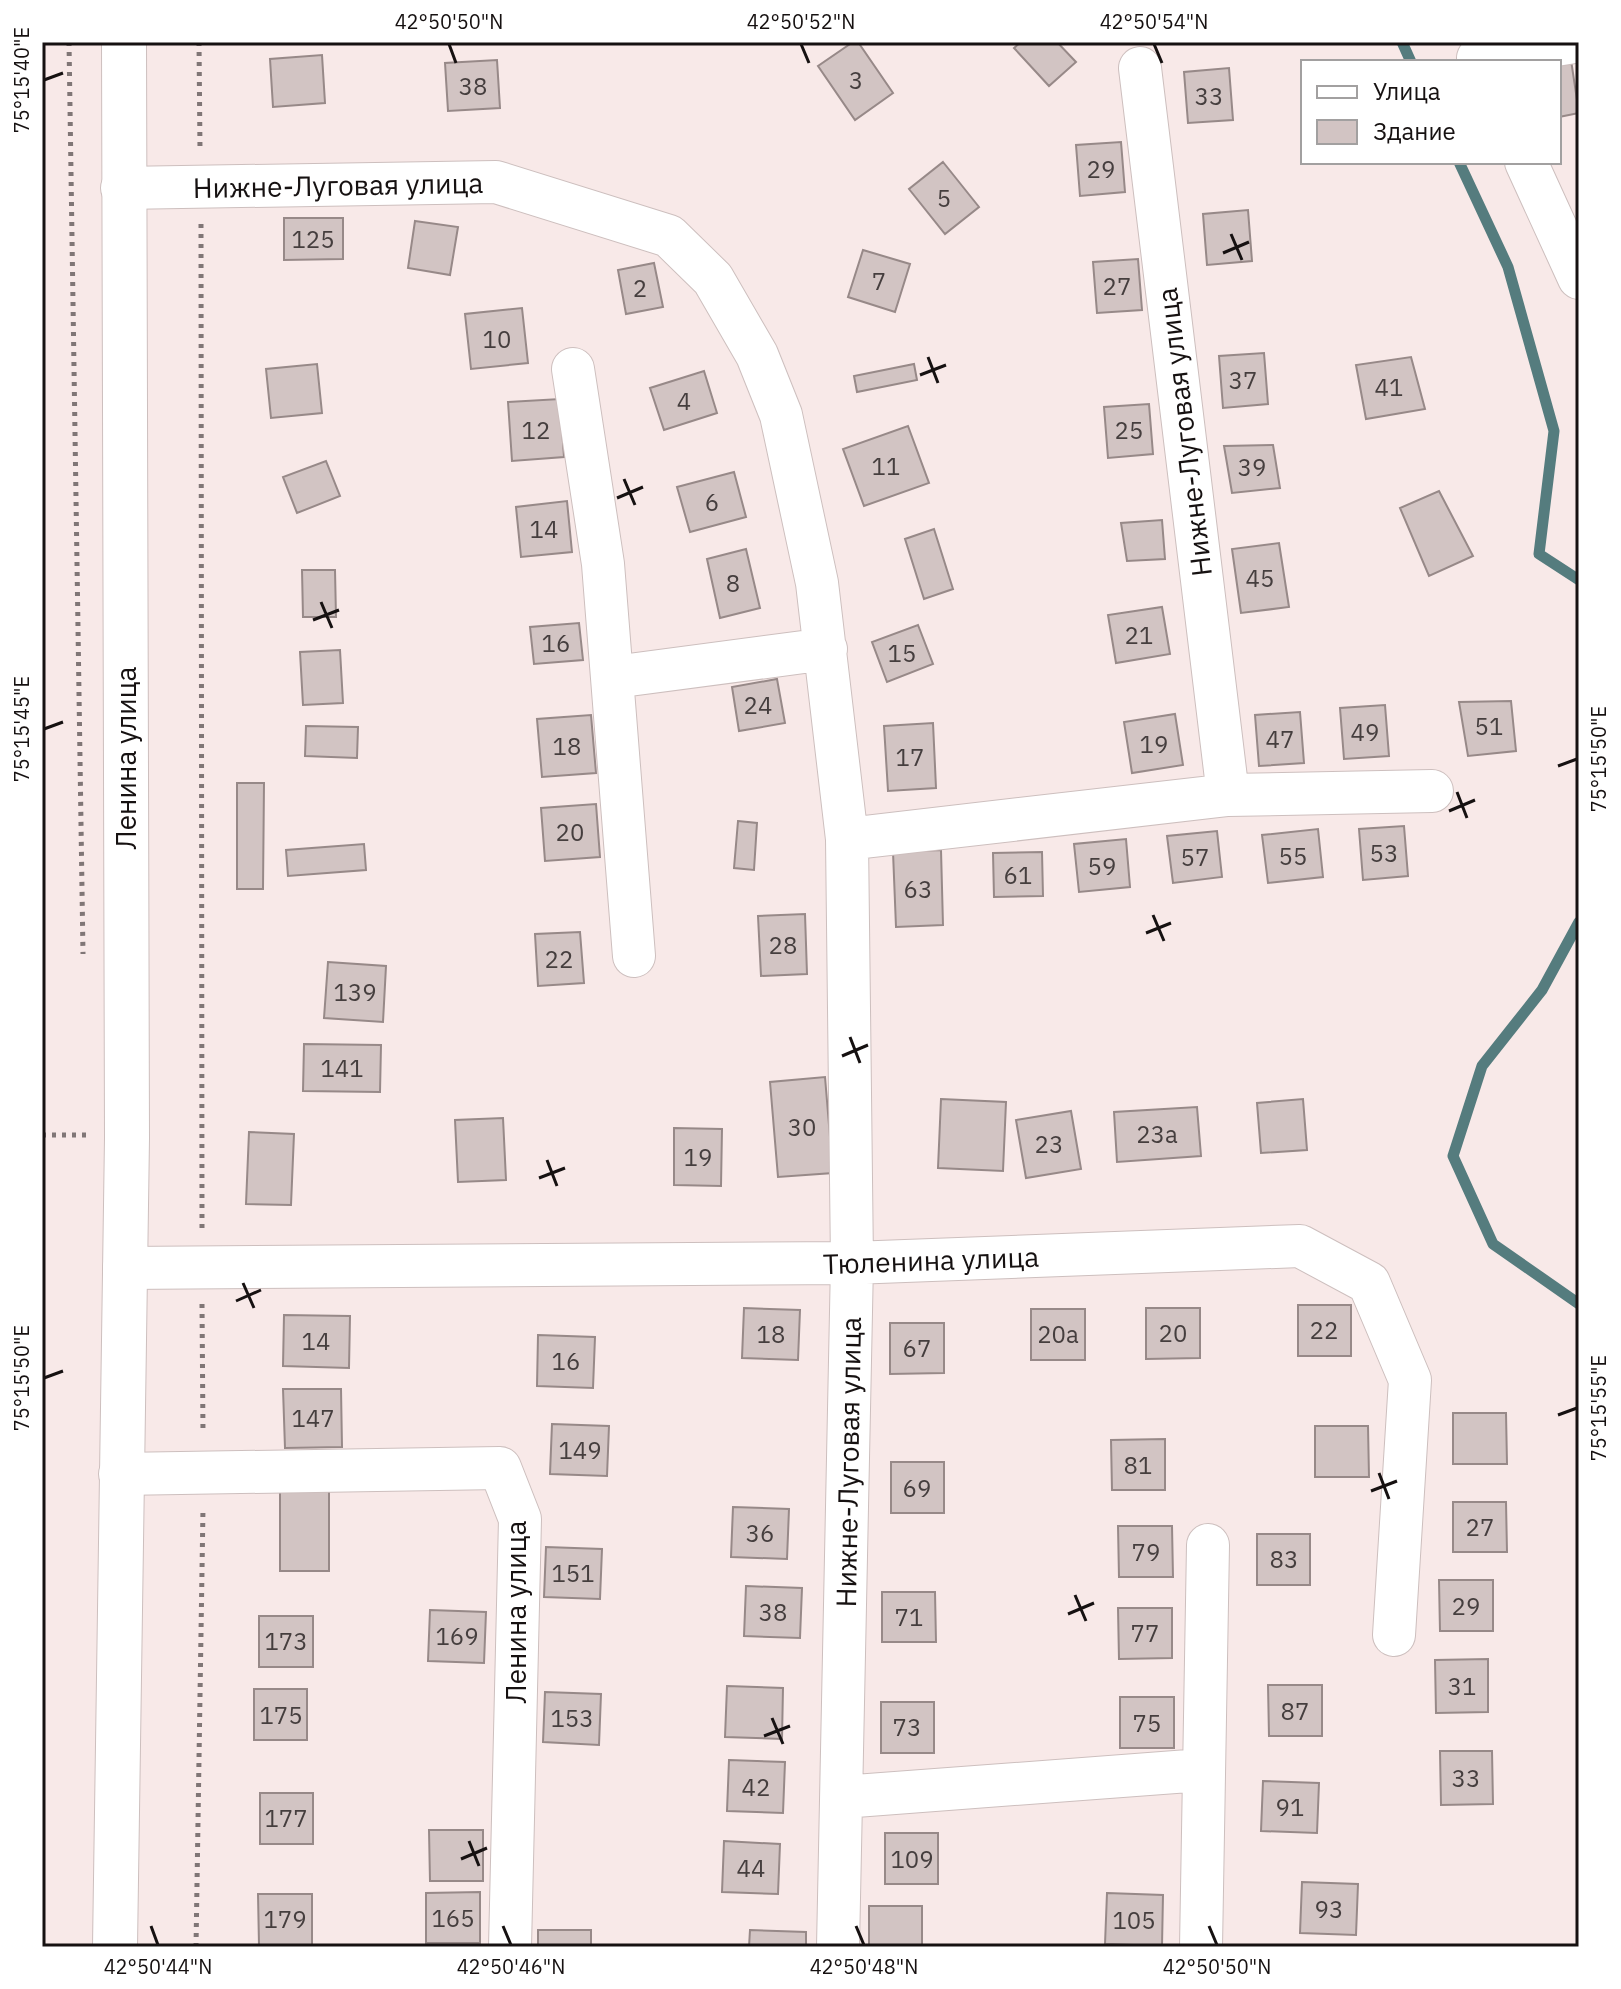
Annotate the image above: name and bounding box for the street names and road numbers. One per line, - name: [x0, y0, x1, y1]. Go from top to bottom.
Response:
- street label: Нижне-Луговая улица: [192, 164, 484, 206]
- street label: Нижне-Луговая улица: [1148, 286, 1220, 578]
- street label: Ленина улица: [107, 666, 144, 850]
- street label: Тюленина улица: [822, 1238, 1040, 1282]
- street label: Нижне-Луговая улица: [827, 1316, 869, 1608]
- street label: Ленина улица: [497, 1520, 534, 1704]

